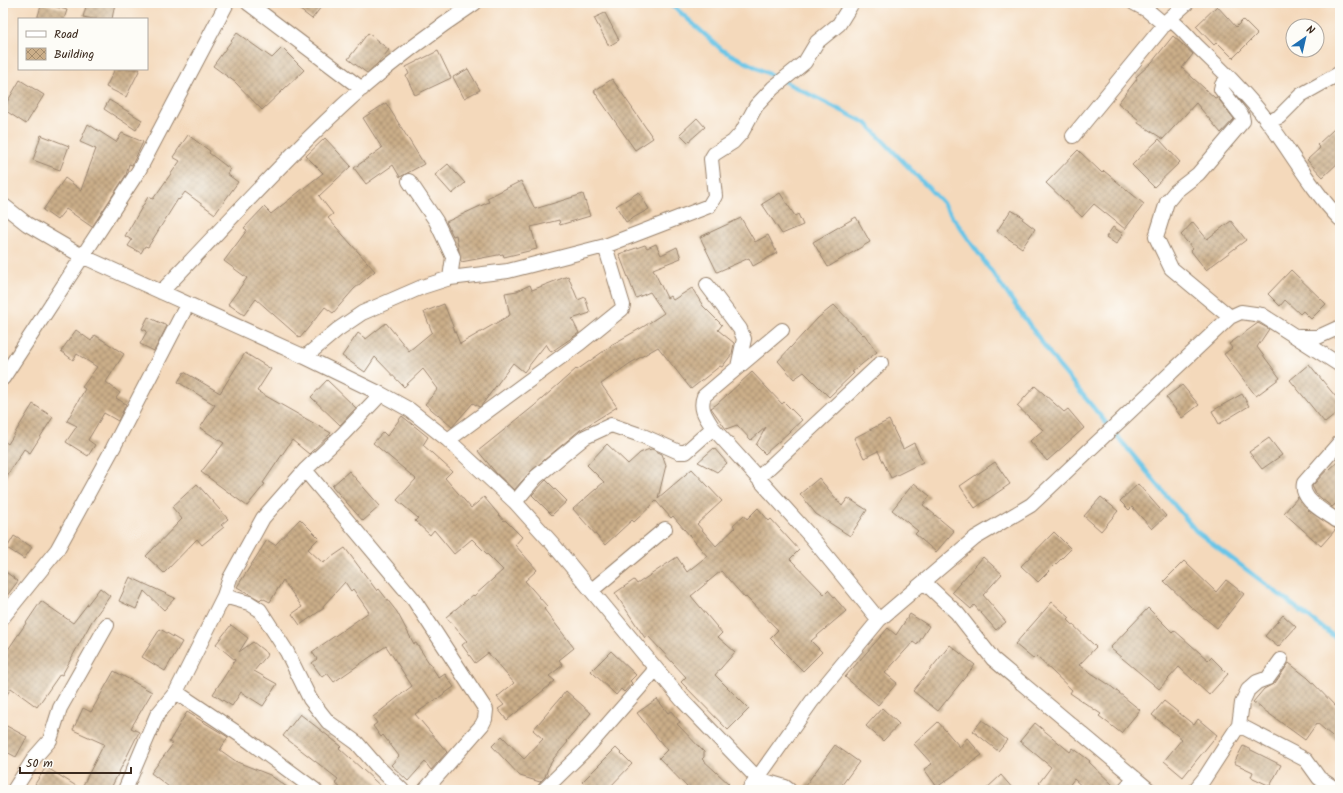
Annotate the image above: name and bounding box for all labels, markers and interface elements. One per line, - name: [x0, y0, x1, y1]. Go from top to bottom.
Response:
- legend: [18, 18, 148, 70]
- north arrow: [1285, 18, 1325, 58]
- text: N: [1302, 21, 1318, 40]
- text: Road: [54, 25, 79, 44]
- text: Building: [54, 45, 94, 64]
- scale bar: [20, 749, 131, 775]
- text: 50 m: [26, 754, 53, 773]

